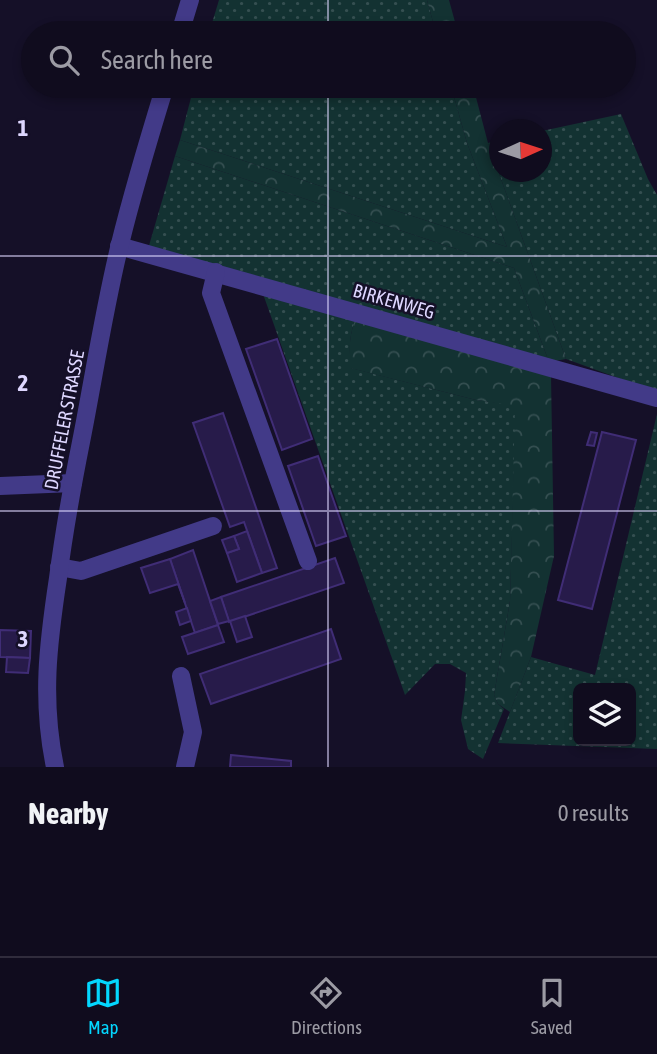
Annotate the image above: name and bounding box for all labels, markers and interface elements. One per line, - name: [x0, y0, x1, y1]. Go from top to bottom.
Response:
- search box: [21, 21, 636, 98]
- icon: search: [45, 41, 83, 79]
- text: Search here: [101, 45, 213, 75]
- text: 1: [18, 115, 29, 141]
- north arrow: [489, 119, 552, 182]
- street label: BIRKENWEG: [351, 279, 437, 323]
- street label: DRUFFELER STRASSE: [40, 348, 88, 492]
- text: 2: [18, 370, 28, 396]
- text: 3: [18, 626, 28, 652]
- map controls: [573, 683, 636, 746]
- button: layers: [573, 683, 636, 746]
- text: Nearby: [28, 796, 108, 830]
- text: 0 results: [558, 800, 629, 826]
- tab: Map: [84, 974, 122, 1038]
- tab: Directions: [291, 974, 362, 1038]
- tab: Saved: [531, 974, 573, 1038]

